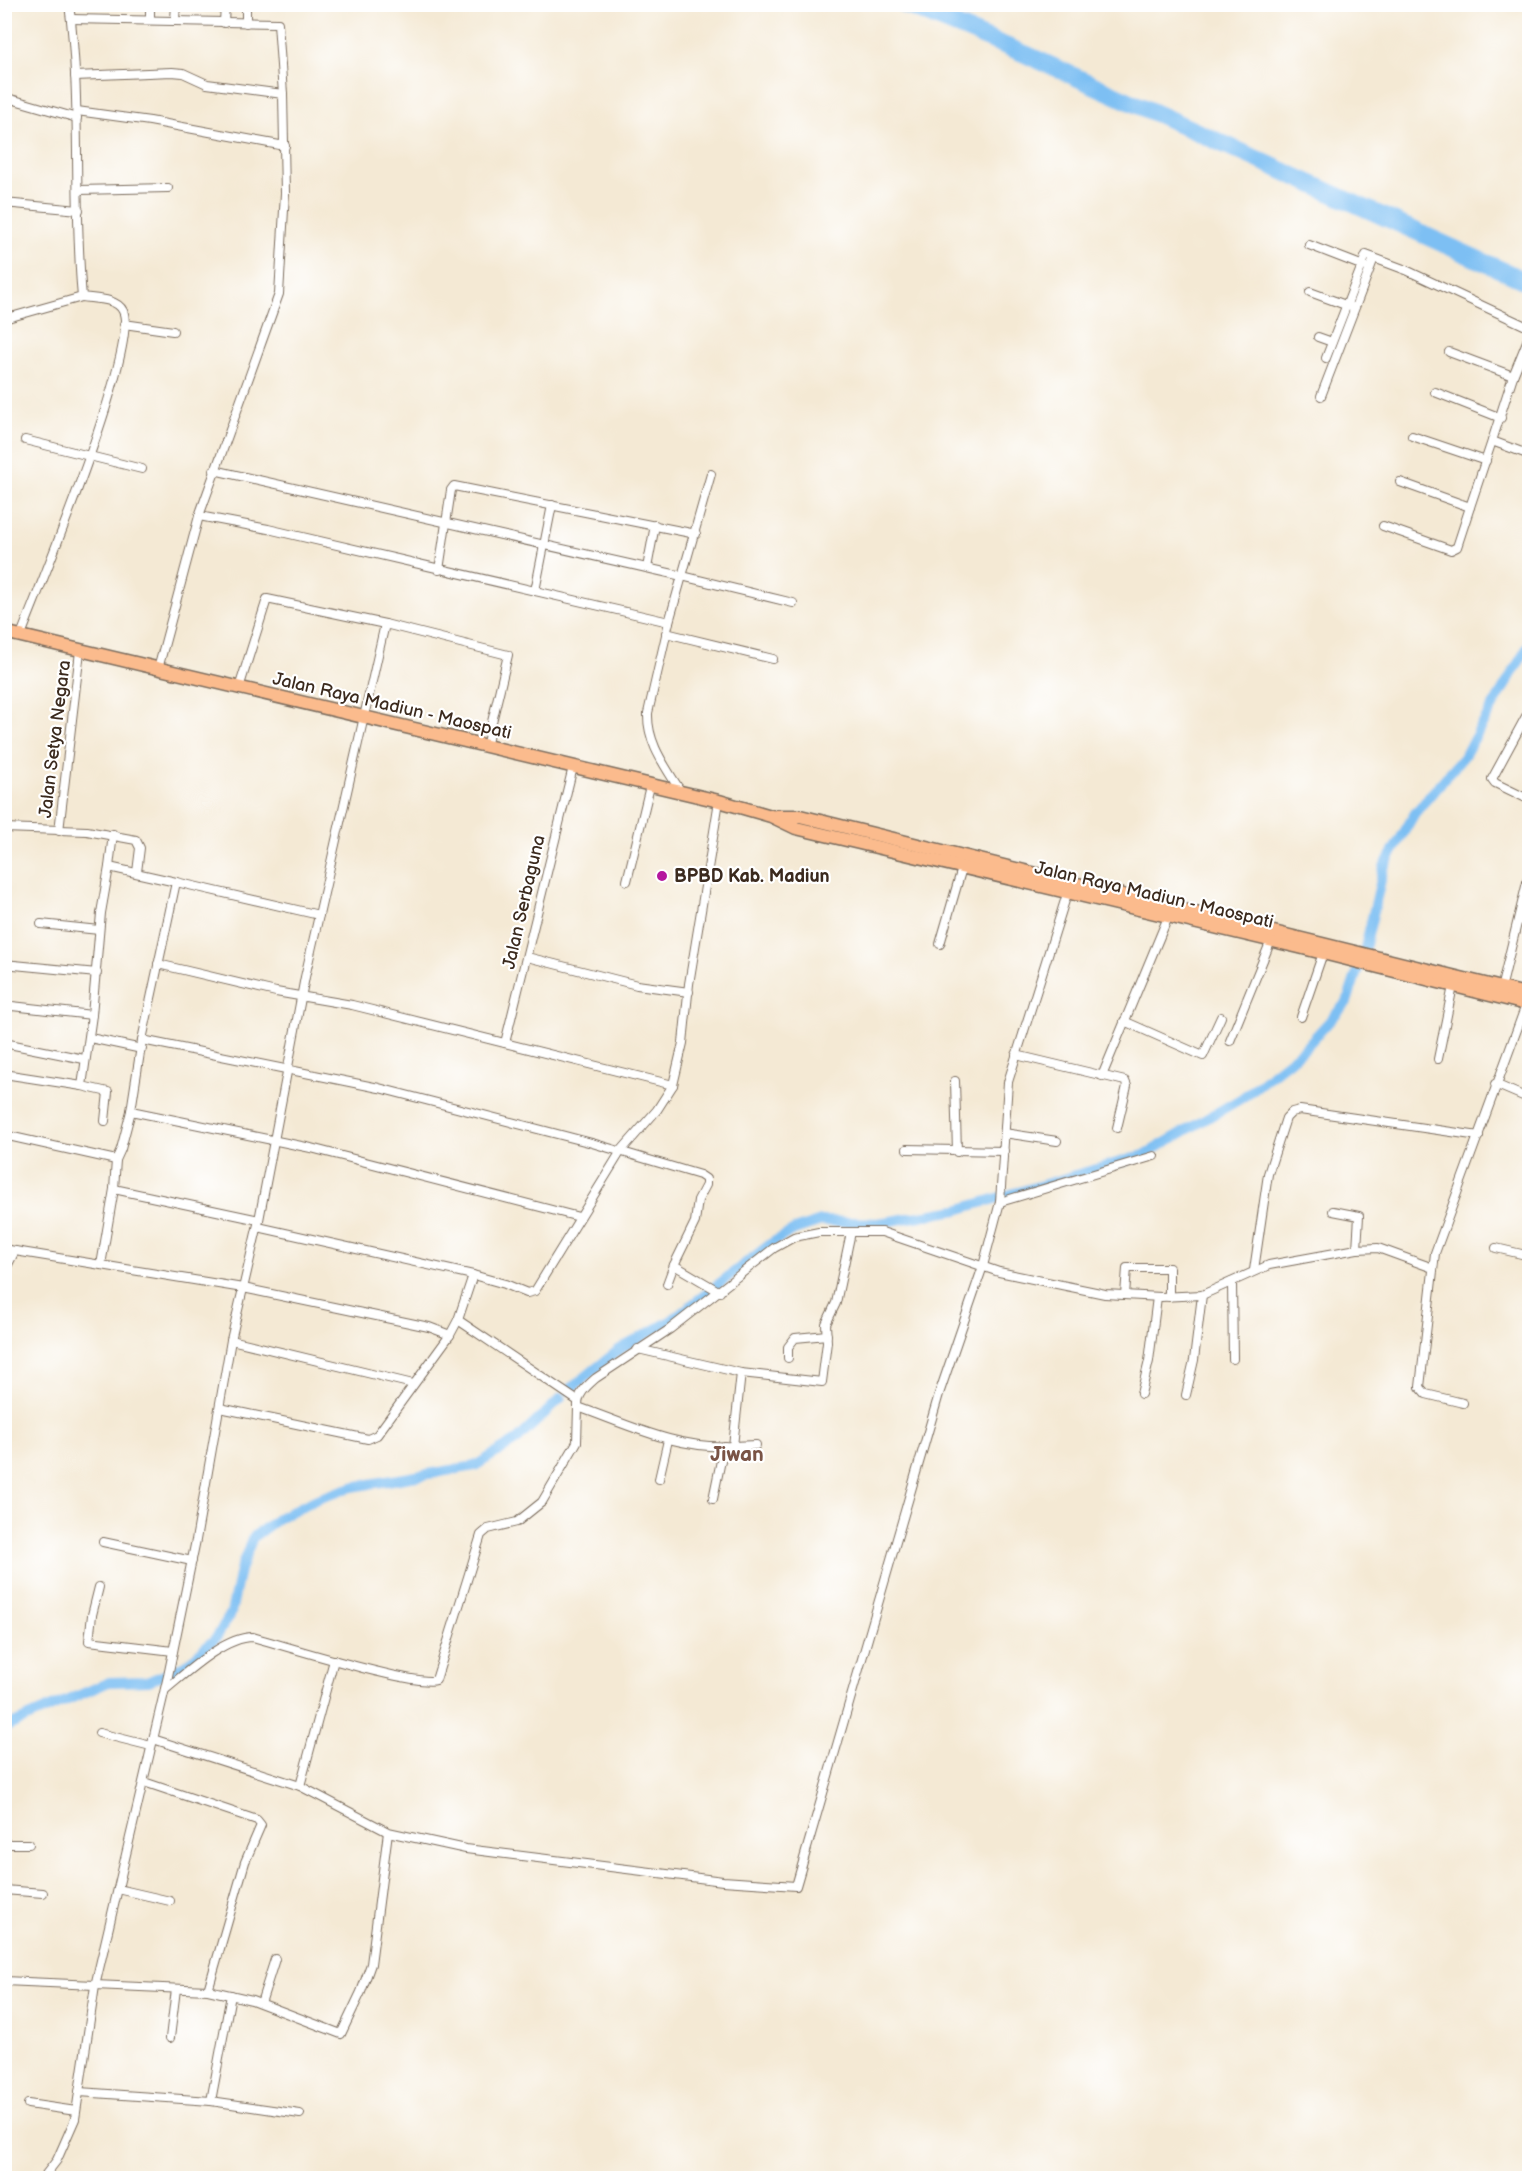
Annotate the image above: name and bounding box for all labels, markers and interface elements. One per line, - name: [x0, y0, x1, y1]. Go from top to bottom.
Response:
- street label: Jalan Setya Negara: [35, 659, 75, 819]
- street label: Jalan Raya Madiun - Maospati: [271, 668, 513, 744]
- street label: Jalan Serbaguna: [498, 833, 550, 971]
- street label: Jalan Raya Madiun - Maospati: [1033, 857, 1275, 933]
- place label: BPBD Kab. Madiun: [674, 866, 830, 887]
- marker: BPBD Kab. Madiun: [655, 869, 669, 883]
- district label: Jiwan: [710, 1442, 764, 1467]

